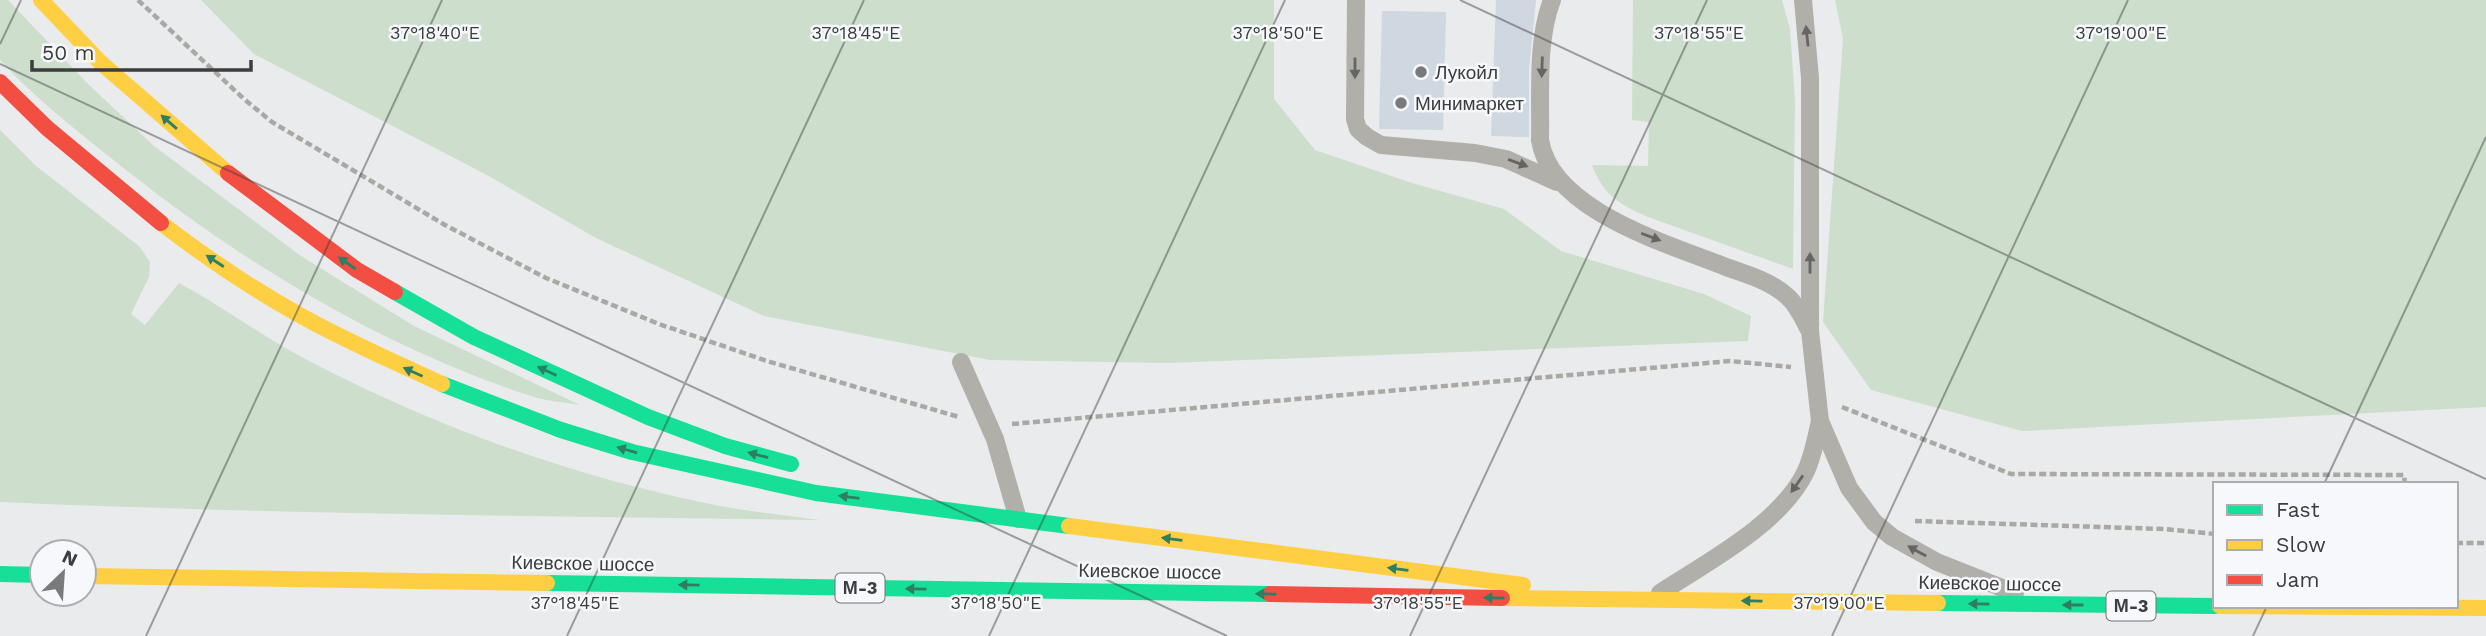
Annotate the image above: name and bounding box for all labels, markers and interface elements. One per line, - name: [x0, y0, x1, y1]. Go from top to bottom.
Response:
- text: 37°18'40"E: [390, 22, 480, 43]
- text: 37°18'45"E: [811, 22, 901, 43]
- text: 37°18'50"E: [1233, 22, 1323, 43]
- text: 37°18'55"E: [1654, 22, 1744, 43]
- text: 37°19'00"E: [2075, 22, 2167, 43]
- one-way arrow: [1802, 24, 1813, 46]
- scale bar: [32, 28, 250, 72]
- text: 50 m: [42, 40, 94, 65]
- one-way arrow: [1537, 56, 1548, 78]
- one-way arrow: [1349, 57, 1361, 79]
- place label: Лукойл: [1435, 61, 1498, 84]
- marker: Лукойл: [1413, 64, 1429, 80]
- place label: Минимаркет: [1415, 92, 1524, 115]
- marker: Минимаркет: [1393, 95, 1409, 111]
- one-way arrow: [160, 115, 177, 130]
- one-way arrow: [1507, 158, 1528, 169]
- one-way arrow: [1641, 232, 1662, 243]
- one-way arrow: [1804, 252, 1816, 274]
- one-way arrow: [206, 254, 224, 268]
- one-way arrow: [338, 256, 356, 270]
- one-way arrow: [537, 365, 557, 376]
- one-way arrow: [403, 366, 423, 378]
- one-way arrow: [615, 444, 637, 455]
- one-way arrow: [747, 449, 768, 459]
- one-way arrow: [1791, 474, 1804, 494]
- legend: [2213, 482, 2458, 608]
- one-way arrow: [838, 492, 860, 503]
- text: Fast: [2276, 497, 2320, 522]
- text: Slow: [2276, 532, 2326, 557]
- one-way arrow: [1161, 533, 1183, 544]
- north arrow: [28, 538, 98, 608]
- text: N: [59, 545, 81, 571]
- one-way arrow: [1907, 545, 1926, 557]
- street label: Киевское шоссе: [511, 551, 655, 576]
- street label: Киевское шоссе: [1078, 559, 1222, 584]
- one-way arrow: [1387, 563, 1409, 574]
- text: Jam: [2276, 567, 2319, 592]
- street label: Киевское шоссе: [1918, 571, 2062, 596]
- road number: М-3: [836, 574, 884, 602]
- one-way arrow: [678, 579, 700, 591]
- one-way arrow: [905, 583, 927, 595]
- one-way arrow: [1255, 588, 1277, 600]
- text: 37°18'45"E: [530, 592, 620, 613]
- text: 37°18'50"E: [951, 592, 1041, 613]
- text: 37°18'55"E: [1373, 592, 1463, 613]
- one-way arrow: [1482, 592, 1504, 603]
- text: 37°19'00"E: [1793, 592, 1885, 613]
- road number: М-3: [2106, 592, 2156, 620]
- one-way arrow: [1740, 596, 1762, 607]
- one-way arrow: [1968, 599, 1990, 610]
- one-way arrow: [2062, 600, 2084, 611]

